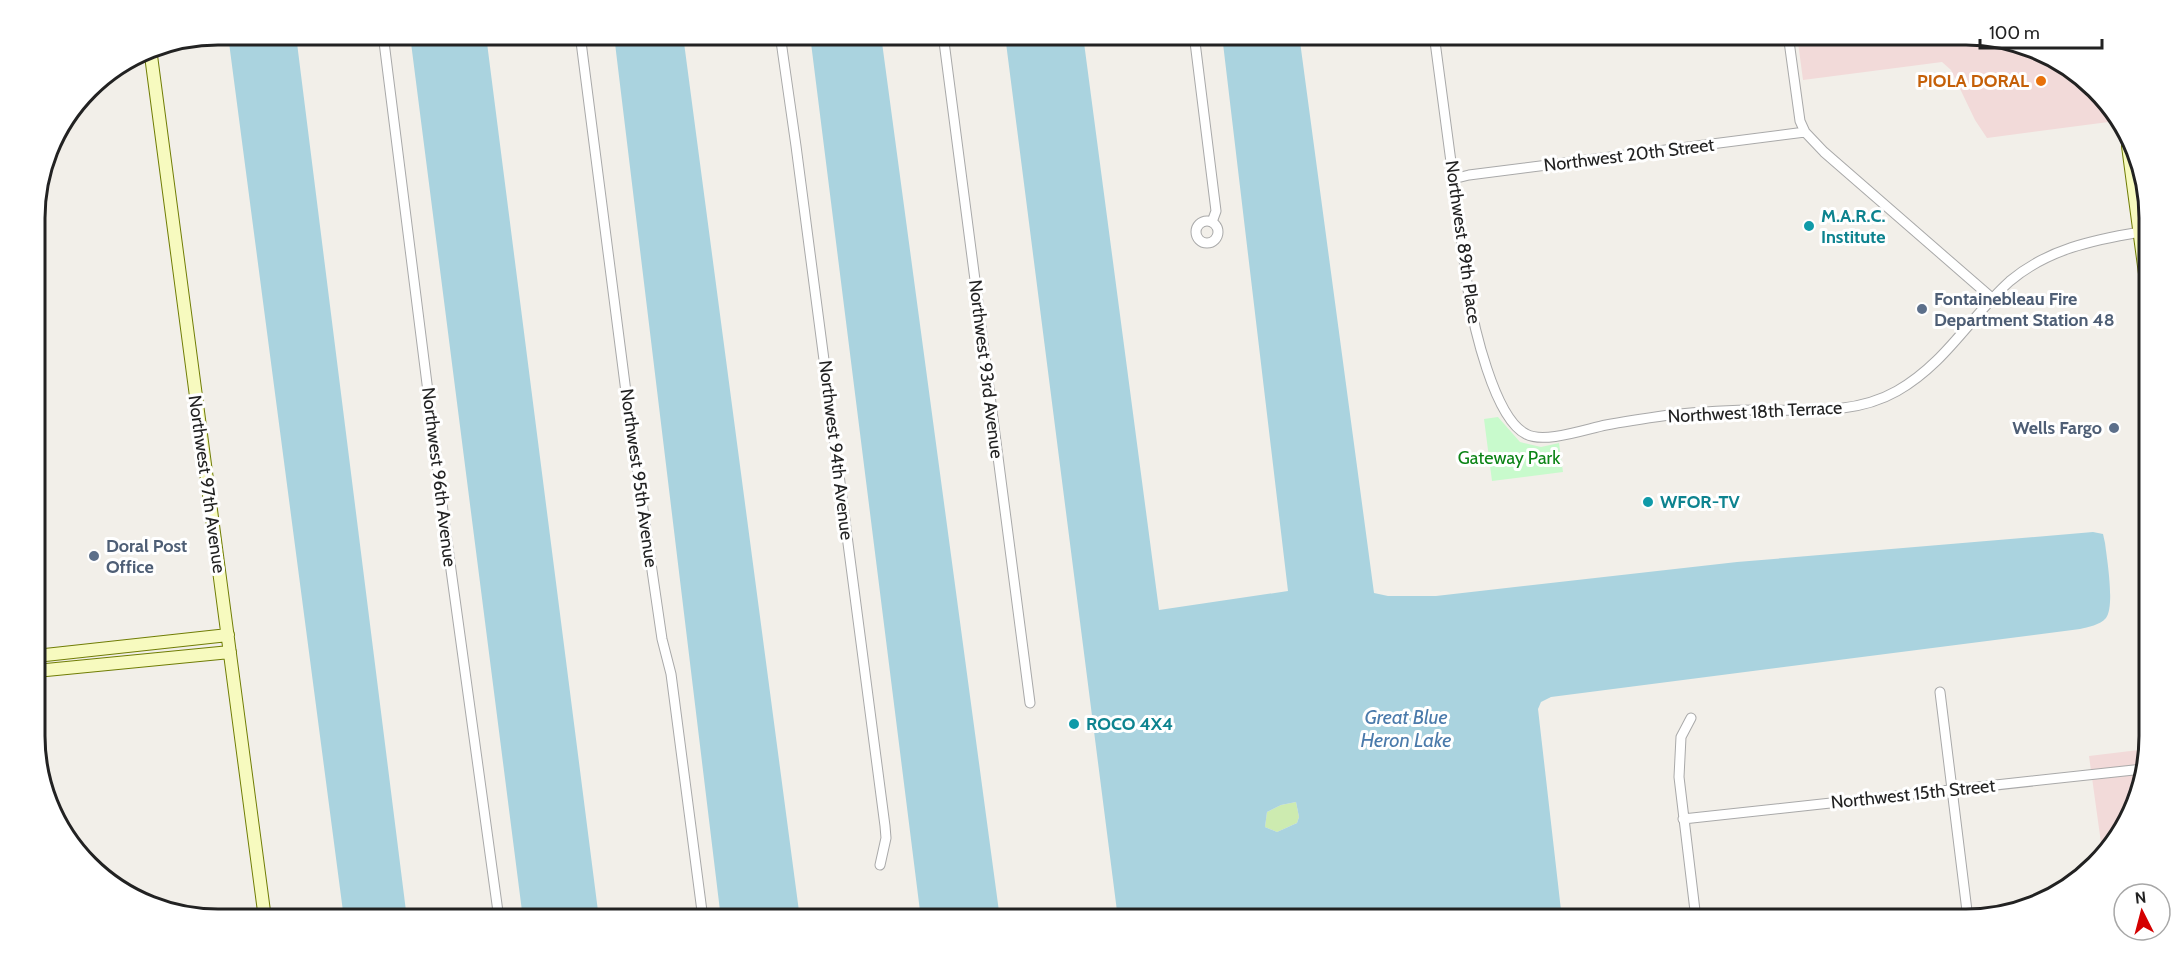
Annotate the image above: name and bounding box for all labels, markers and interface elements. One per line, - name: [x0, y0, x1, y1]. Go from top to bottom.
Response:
- scale bar: [1980, 12, 2102, 50]
- text: 100 m: [1989, 22, 2040, 44]
- place label: PIOLA DORAL: [1917, 70, 2029, 92]
- marker: PIOLA DORAL: [2034, 74, 2048, 88]
- street label: Northwest 20th Street: [1543, 134, 1715, 176]
- street label: Northwest 89th Place: [1441, 159, 1485, 325]
- place label: M.A.R.C. Institute: [1821, 205, 1886, 248]
- marker: M.A.R.C. Institute: [1802, 219, 1816, 233]
- street label: Northwest 93rd Avenue: [964, 278, 1008, 460]
- place label: Fontainebleau Fire Department Station 48: [1934, 288, 2115, 331]
- marker: Fontainebleau Fire Department Station 48: [1915, 302, 1929, 316]
- street label: Northwest 94th Avenue: [814, 359, 858, 541]
- street label: Northwest 96th Avenue: [417, 386, 461, 568]
- street label: Northwest 95th Avenue: [616, 387, 662, 569]
- street label: Northwest 97th Avenue: [184, 394, 230, 574]
- street label: Northwest 18th Terrace: [1667, 396, 1843, 428]
- place label: Wells Fargo: [2012, 417, 2102, 439]
- marker: Wells Fargo: [2107, 421, 2121, 435]
- park label: Gateway Park: [1458, 447, 1561, 469]
- place label: WFOR-TV: [1660, 491, 1740, 513]
- marker: WFOR-TV: [1641, 495, 1655, 509]
- place label: Doral Post Office: [106, 535, 187, 578]
- marker: Doral Post Office: [87, 549, 101, 563]
- water label: Great Blue Heron Lake: [1361, 705, 1451, 752]
- place label: ROCO 4X4: [1086, 713, 1173, 735]
- marker: ROCO 4X4: [1067, 717, 1081, 731]
- street label: Northwest 15th Street: [1830, 774, 1996, 814]
- north arrow: [2112, 882, 2172, 942]
- text: N: [2134, 888, 2147, 908]

